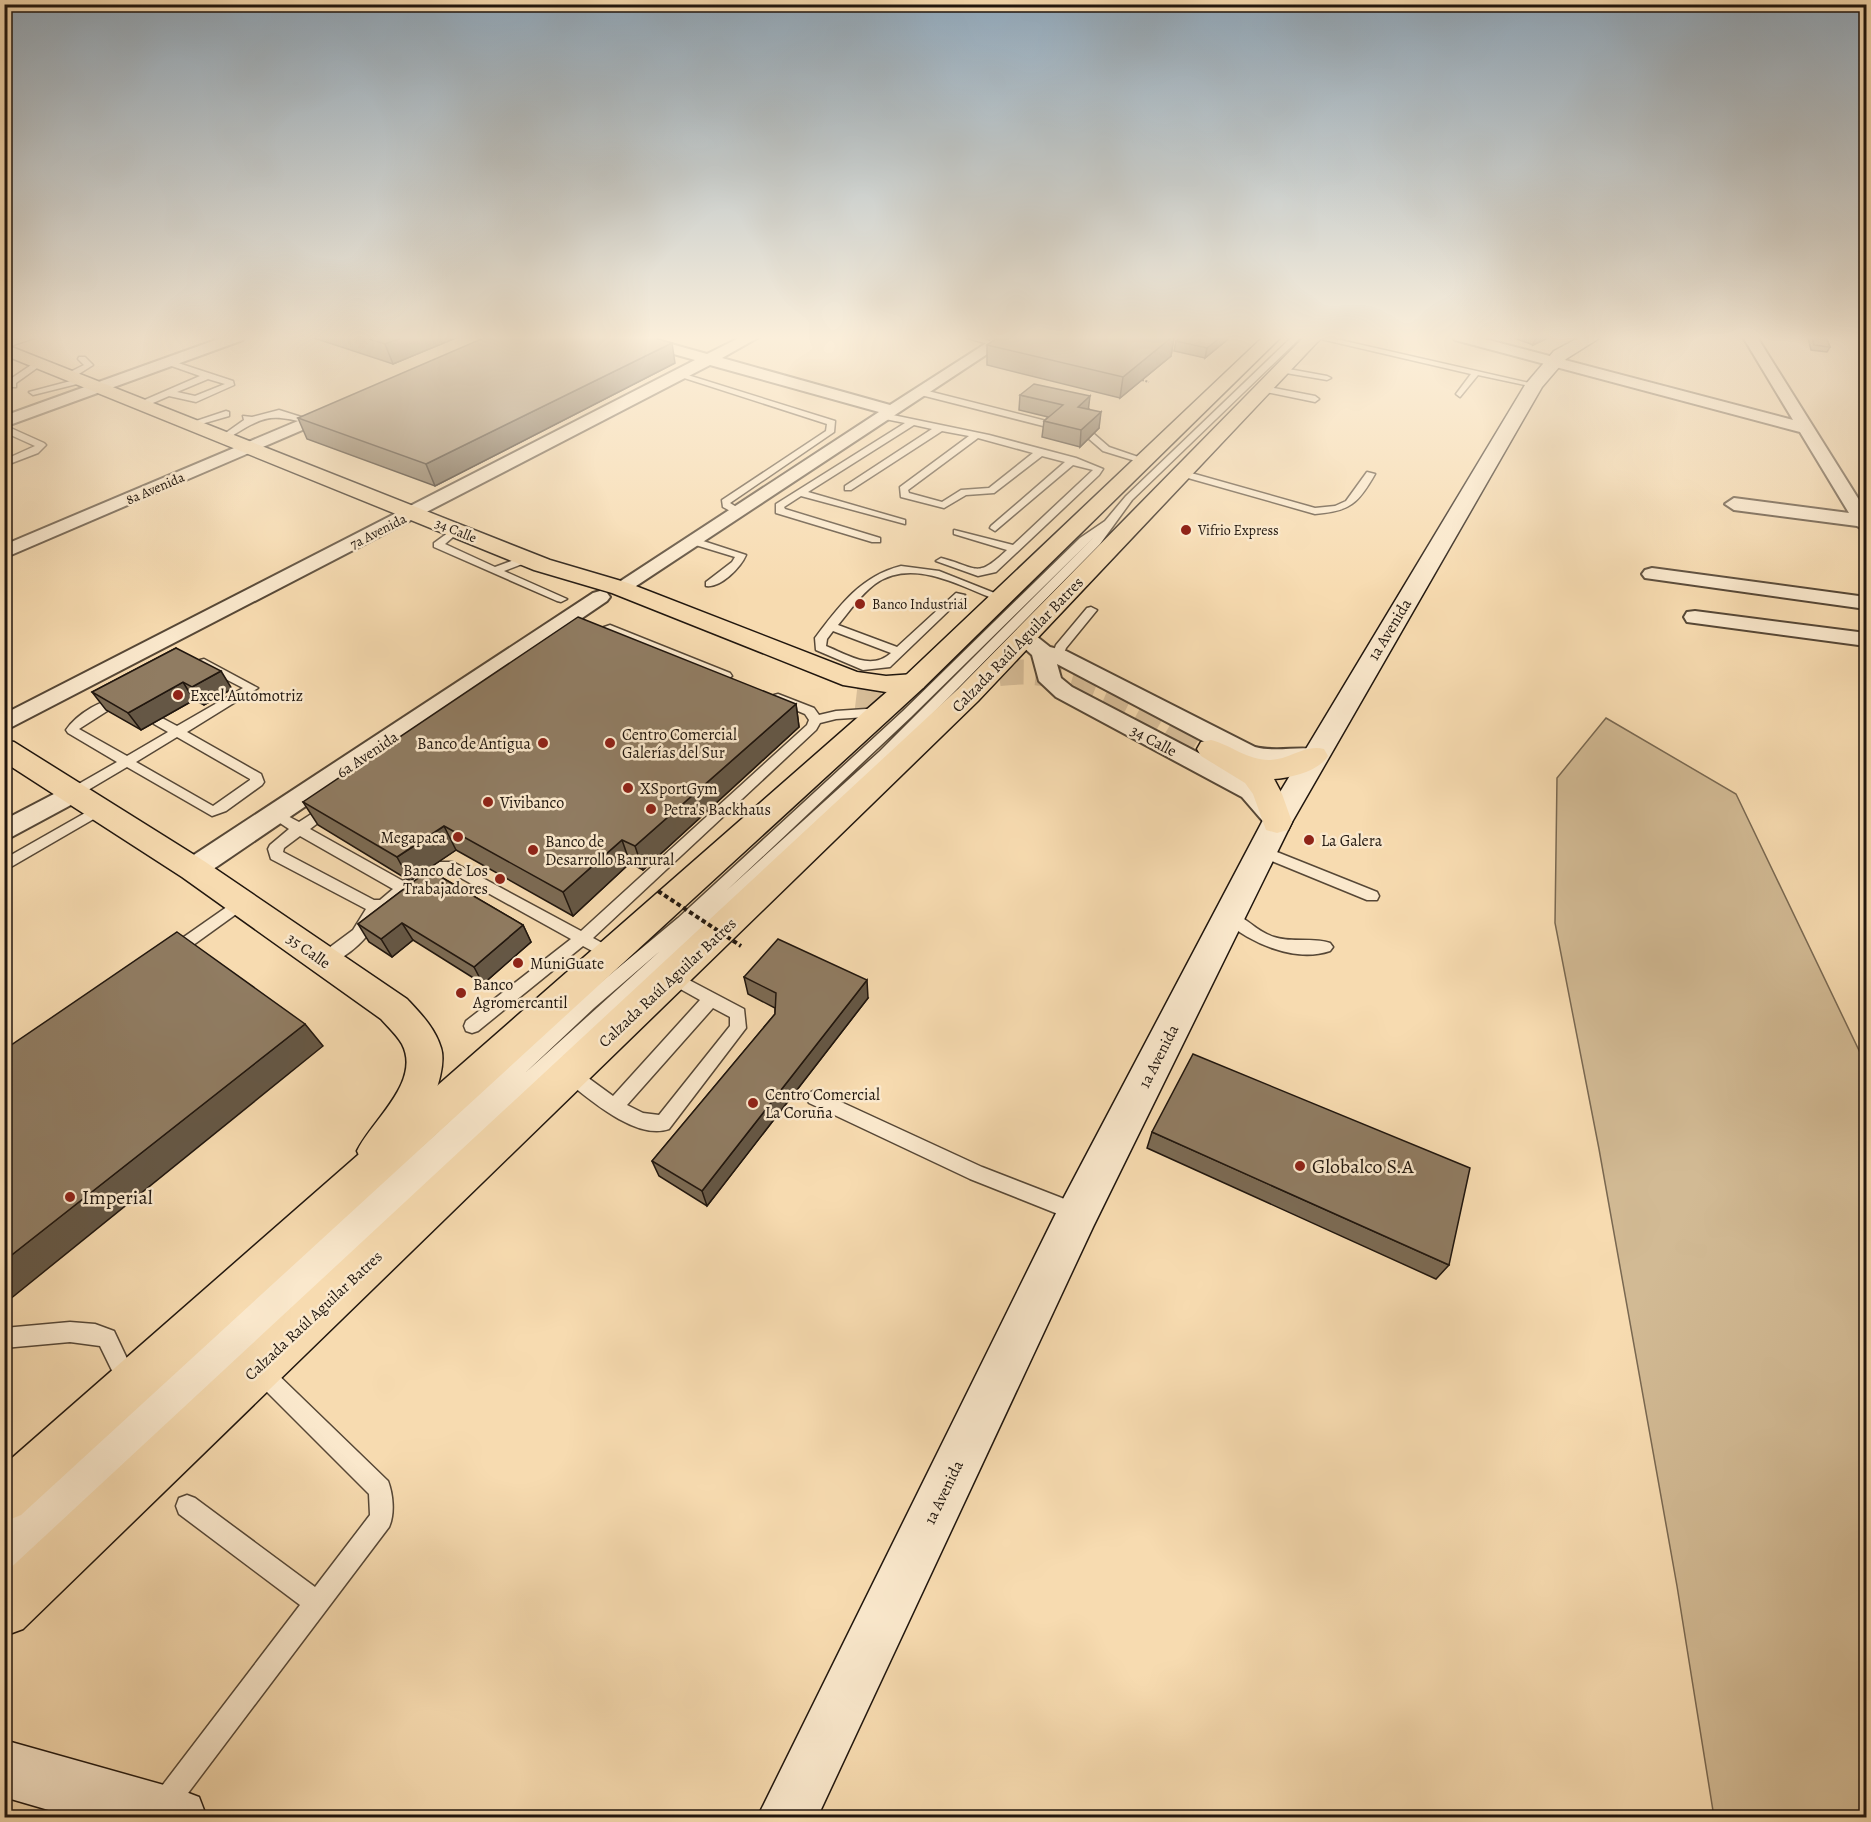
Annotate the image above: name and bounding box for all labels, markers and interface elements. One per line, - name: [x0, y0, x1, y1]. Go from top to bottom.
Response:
- street label: 8a Avenida: [123, 467, 188, 509]
- street label: 7a Avenida: [347, 509, 410, 554]
- street label: 34 Calle: [432, 514, 479, 547]
- place label: Vifrio Express: [1197, 521, 1279, 540]
- marker: Vifrio Express: [1179, 523, 1193, 537]
- street label: Calzada Raúl Aguilar Batres: [947, 572, 1089, 717]
- street label: 1a Avenida: [1363, 594, 1417, 665]
- place label: Banco Industrial: [872, 595, 968, 614]
- marker: Banco Industrial: [853, 597, 867, 611]
- place label: Excel Automotriz: [190, 685, 303, 707]
- marker: Excel Automotriz: [171, 688, 185, 702]
- street label: 34 Calle: [1126, 720, 1181, 762]
- place label: Centro Comercial Galerías del Sur: [622, 724, 737, 764]
- street label: 6a Avenida: [332, 726, 403, 784]
- place label: Banco de Antigua: [417, 733, 532, 755]
- marker: Banco de Antigua: [536, 736, 550, 750]
- marker: Centro Comercial Galerías del Sur: [603, 736, 617, 750]
- place label: XSportGym: [640, 778, 718, 800]
- marker: XSportGym: [621, 781, 635, 795]
- place label: Vivibanco: [499, 792, 564, 814]
- marker: Vivibanco: [481, 795, 495, 809]
- place label: Petra's Backhaus: [663, 799, 771, 821]
- marker: Petra's Backhaus: [644, 802, 658, 816]
- place label: Megapaca: [381, 827, 447, 849]
- marker: Megapaca: [451, 830, 465, 844]
- place label: La Galera: [1321, 830, 1383, 852]
- place label: Banco de Desarrollo Banrural: [545, 831, 674, 871]
- marker: La Galera: [1302, 833, 1316, 847]
- marker: Banco de Desarrollo Banrural: [526, 843, 540, 857]
- place label: Banco de Los Trabajadores: [403, 860, 488, 900]
- marker: Banco de Los Trabajadores: [493, 872, 507, 886]
- street label: Calzada Raúl Aguilar Batres: [594, 913, 741, 1053]
- street label: 35 Calle: [282, 928, 335, 974]
- place label: MuniGuate: [530, 953, 604, 975]
- marker: MuniGuate: [511, 956, 525, 970]
- place label: Banco Agromercantil: [472, 974, 567, 1014]
- marker: Banco Agromercantil: [454, 986, 468, 1000]
- street label: 1a Avenida: [1134, 1020, 1184, 1092]
- place label: Centro Comercial La Coruña: [765, 1084, 880, 1124]
- marker: Centro Comercial La Coruña: [746, 1096, 760, 1110]
- place label: Globalco S.A: [1312, 1153, 1414, 1180]
- marker: Globalco S.A: [1293, 1159, 1307, 1173]
- place label: Imperial: [82, 1184, 153, 1211]
- marker: Imperial: [63, 1190, 77, 1204]
- street label: Calzada Raúl Aguilar Batres: [240, 1246, 387, 1386]
- street label: 1a Avenida: [919, 1456, 969, 1528]

